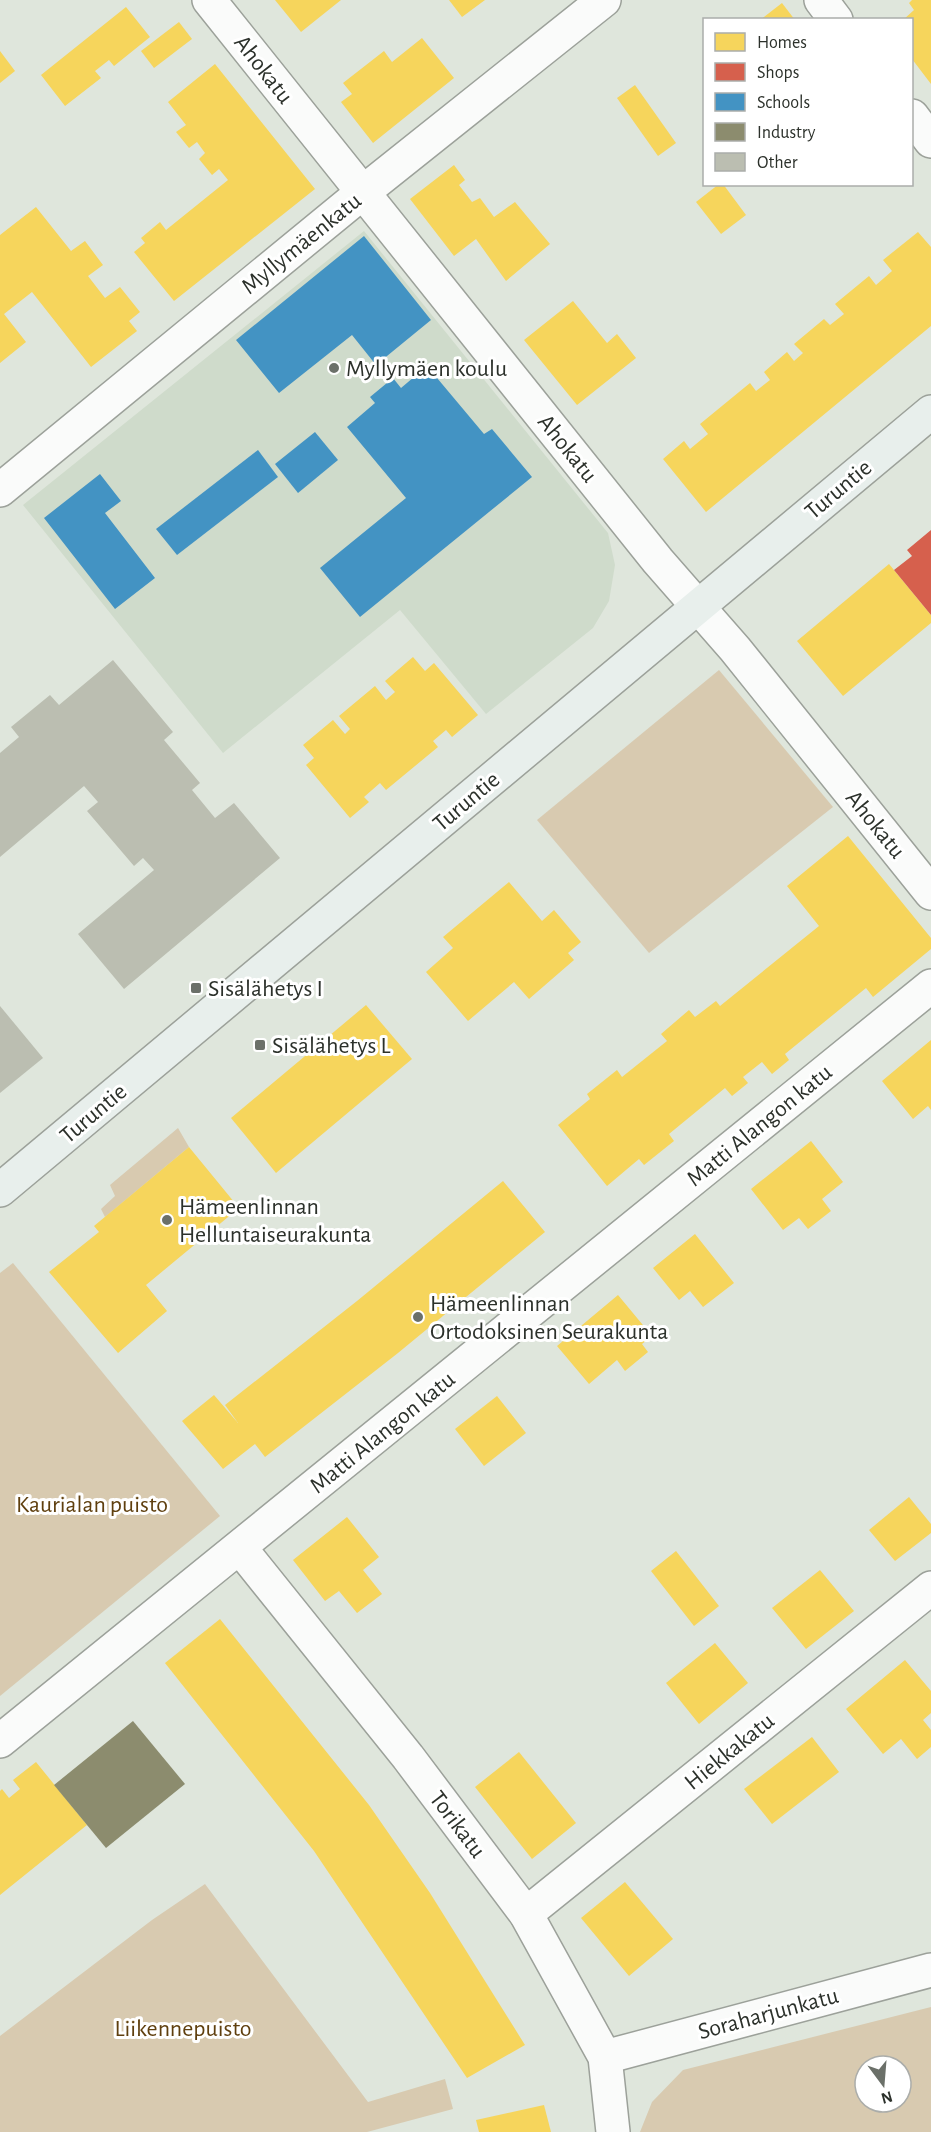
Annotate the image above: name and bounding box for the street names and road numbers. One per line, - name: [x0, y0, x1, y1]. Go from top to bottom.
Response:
- street label: Ahokatu: [229, 31, 297, 108]
- street label: Myllymäenkatu: [237, 189, 366, 299]
- street label: Ahokatu: [533, 410, 602, 487]
- street label: Turuntie: [801, 455, 876, 524]
- street label: Turuntie: [429, 767, 504, 836]
- street label: Ahokatu: [841, 786, 910, 863]
- street label: Matti Alangon katu: [683, 1060, 837, 1191]
- street label: Turuntie: [56, 1079, 131, 1148]
- street label: Matti Alangon katu: [306, 1367, 460, 1498]
- street label: Hiekkakatu: [680, 1709, 779, 1795]
- street label: Torikatu: [425, 1787, 490, 1862]
- street label: Soraharjunkatu: [695, 1984, 841, 2044]

